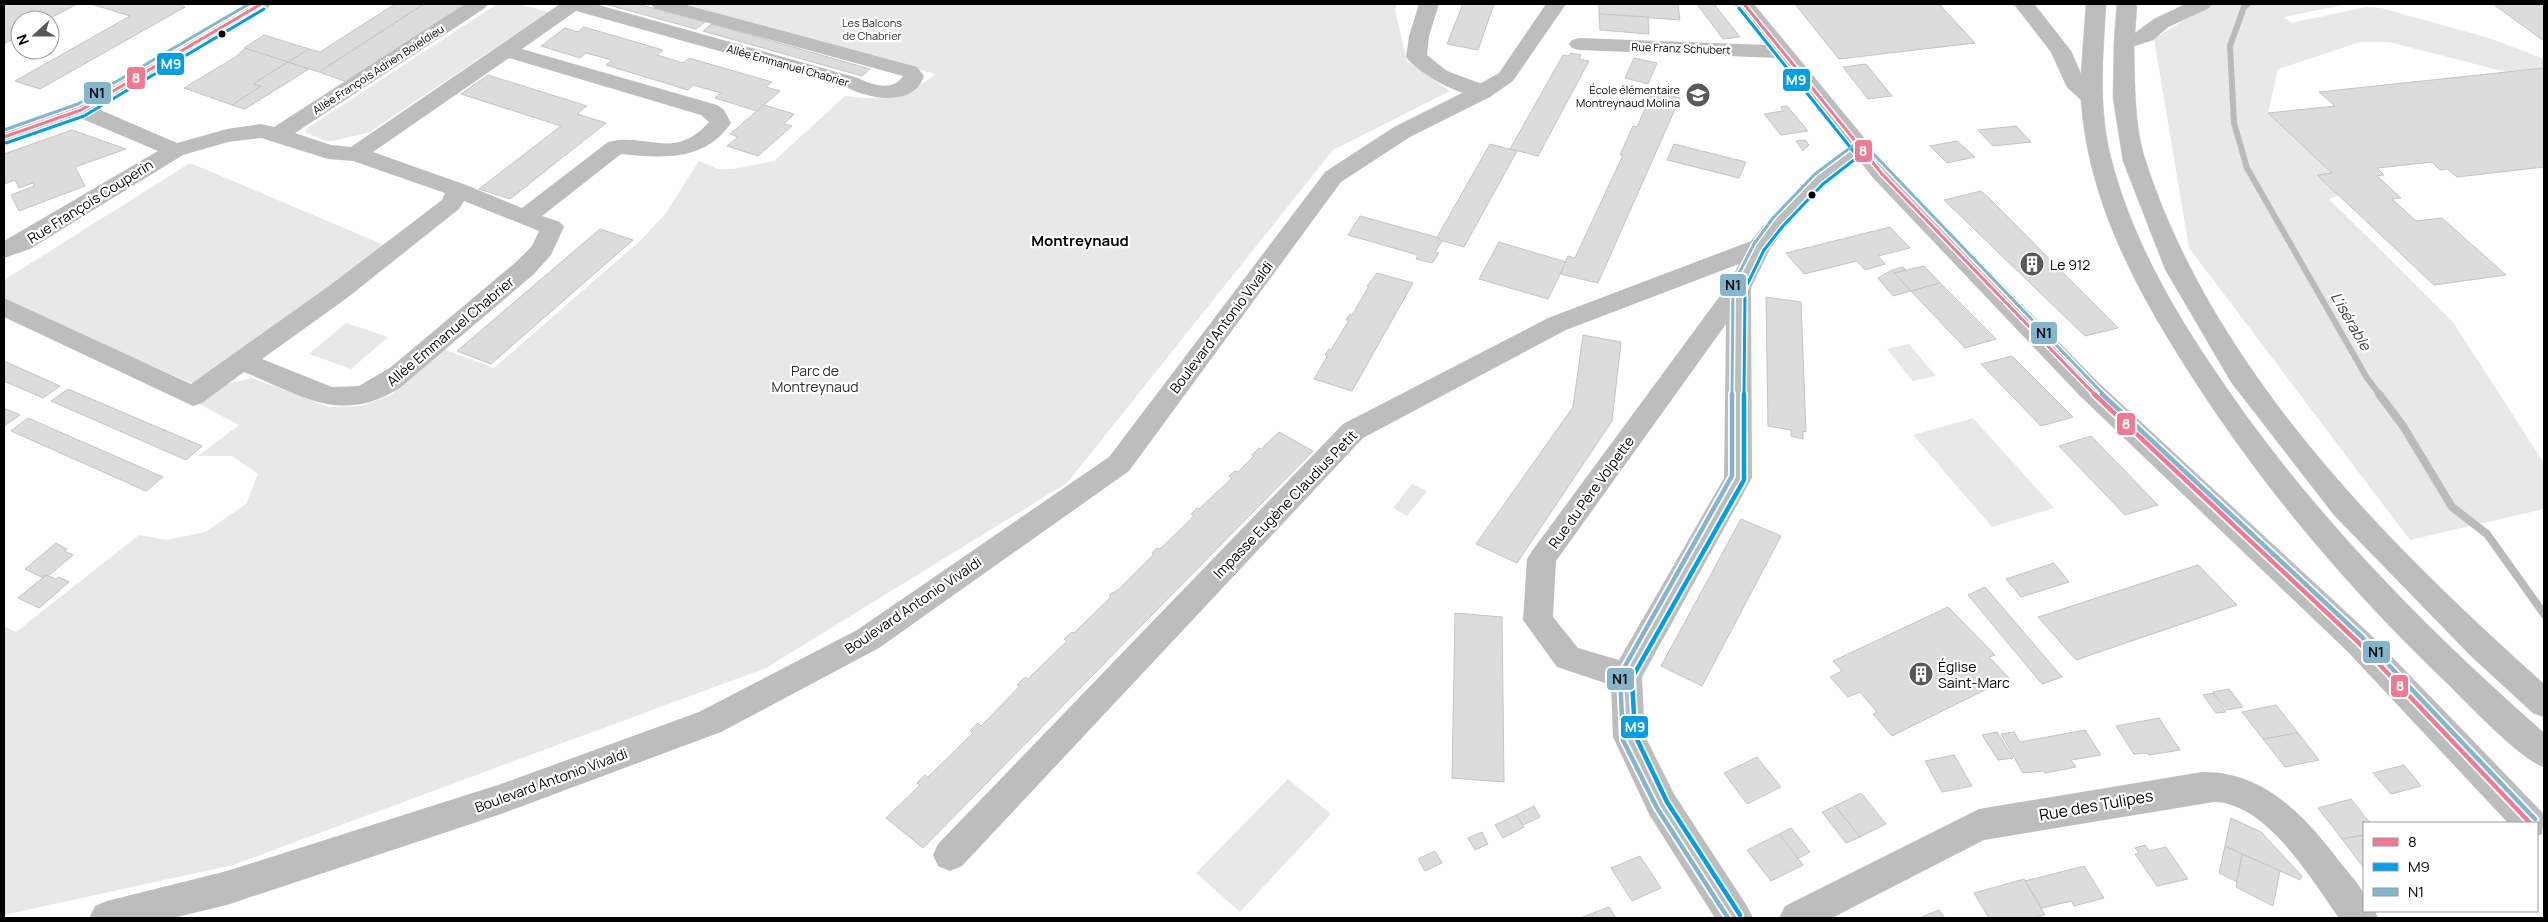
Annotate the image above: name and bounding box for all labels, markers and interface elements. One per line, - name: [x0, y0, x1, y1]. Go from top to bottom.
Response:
- north arrow: [10, 10, 60, 60]
- park label: Les Balcons de Chabrier: [842, 15, 902, 43]
- street label: Allée François Adrien Boieldieu: [309, 21, 447, 117]
- unlabelled marker: [217, 29, 227, 39]
- text: N: [12, 32, 33, 48]
- street label: Rue Franz Schubert: [1631, 39, 1731, 57]
- street label: Allée Emmanuel Chabrier: [725, 40, 851, 90]
- line badge: M9: [156, 52, 185, 76]
- text: M9: [161, 54, 181, 73]
- line badge: 8: [126, 66, 146, 90]
- text: 8: [132, 68, 140, 87]
- line badge: M9: [1782, 68, 1811, 92]
- text: M9: [1786, 70, 1806, 89]
- line badge: N1: [83, 81, 112, 105]
- place label: École élémentaire Montreynaud Molina: [1576, 82, 1681, 110]
- school or university icon: École élémentaire Montreynaud Molina: [1685, 82, 1711, 108]
- text: N1: [89, 83, 105, 102]
- line badge: 8: [1854, 139, 1873, 163]
- text: 8: [1859, 141, 1867, 160]
- street label: Rue François Couperin: [24, 155, 156, 247]
- unlabelled marker: [1807, 190, 1817, 200]
- district label: Montreynaud: [1031, 230, 1129, 251]
- building icon: Le 912: [2019, 251, 2045, 277]
- place label: Le 912: [2050, 255, 2090, 274]
- street label: Boulevard Antonio Vivaldi: [1165, 257, 1277, 397]
- street label: Allée Emmanuel Chabrier: [382, 272, 518, 390]
- line badge: N1: [1719, 273, 1747, 297]
- text: N1: [1725, 275, 1741, 294]
- water label: L'isérable: [2326, 288, 2377, 355]
- line badge: N1: [2030, 321, 2058, 345]
- text: N1: [2036, 323, 2052, 342]
- park label: Parc de Montreynaud: [771, 361, 859, 396]
- line badge: 8: [2116, 412, 2136, 436]
- text: 8: [2122, 414, 2130, 433]
- street label: Impasse Eugène Claudius Petit: [1209, 425, 1361, 582]
- street label: Rue du Père Volpette: [1544, 432, 1638, 552]
- street label: Boulevard Antonio Vivaldi: [841, 552, 985, 658]
- line badge: N1: [2362, 640, 2391, 664]
- text: N1: [2368, 642, 2384, 661]
- place label: Église Saint-Marc: [1938, 657, 2010, 692]
- building icon: Église Saint-Marc: [1908, 661, 1934, 687]
- line badge: N1: [1606, 667, 1635, 691]
- text: N1: [1612, 669, 1628, 688]
- line badge: 8: [2390, 674, 2409, 698]
- text: 8: [2396, 676, 2404, 695]
- line badge: M9: [1620, 715, 1649, 739]
- text: M9: [1625, 717, 1645, 736]
- street label: Boulevard Antonio Vivaldi: [472, 744, 630, 816]
- street label: Rue des Tulipes: [2037, 784, 2155, 826]
- legend: [2363, 822, 2538, 912]
- text: 8: [2408, 831, 2417, 852]
- text: M9: [2408, 856, 2430, 877]
- text: N1: [2408, 881, 2424, 902]

